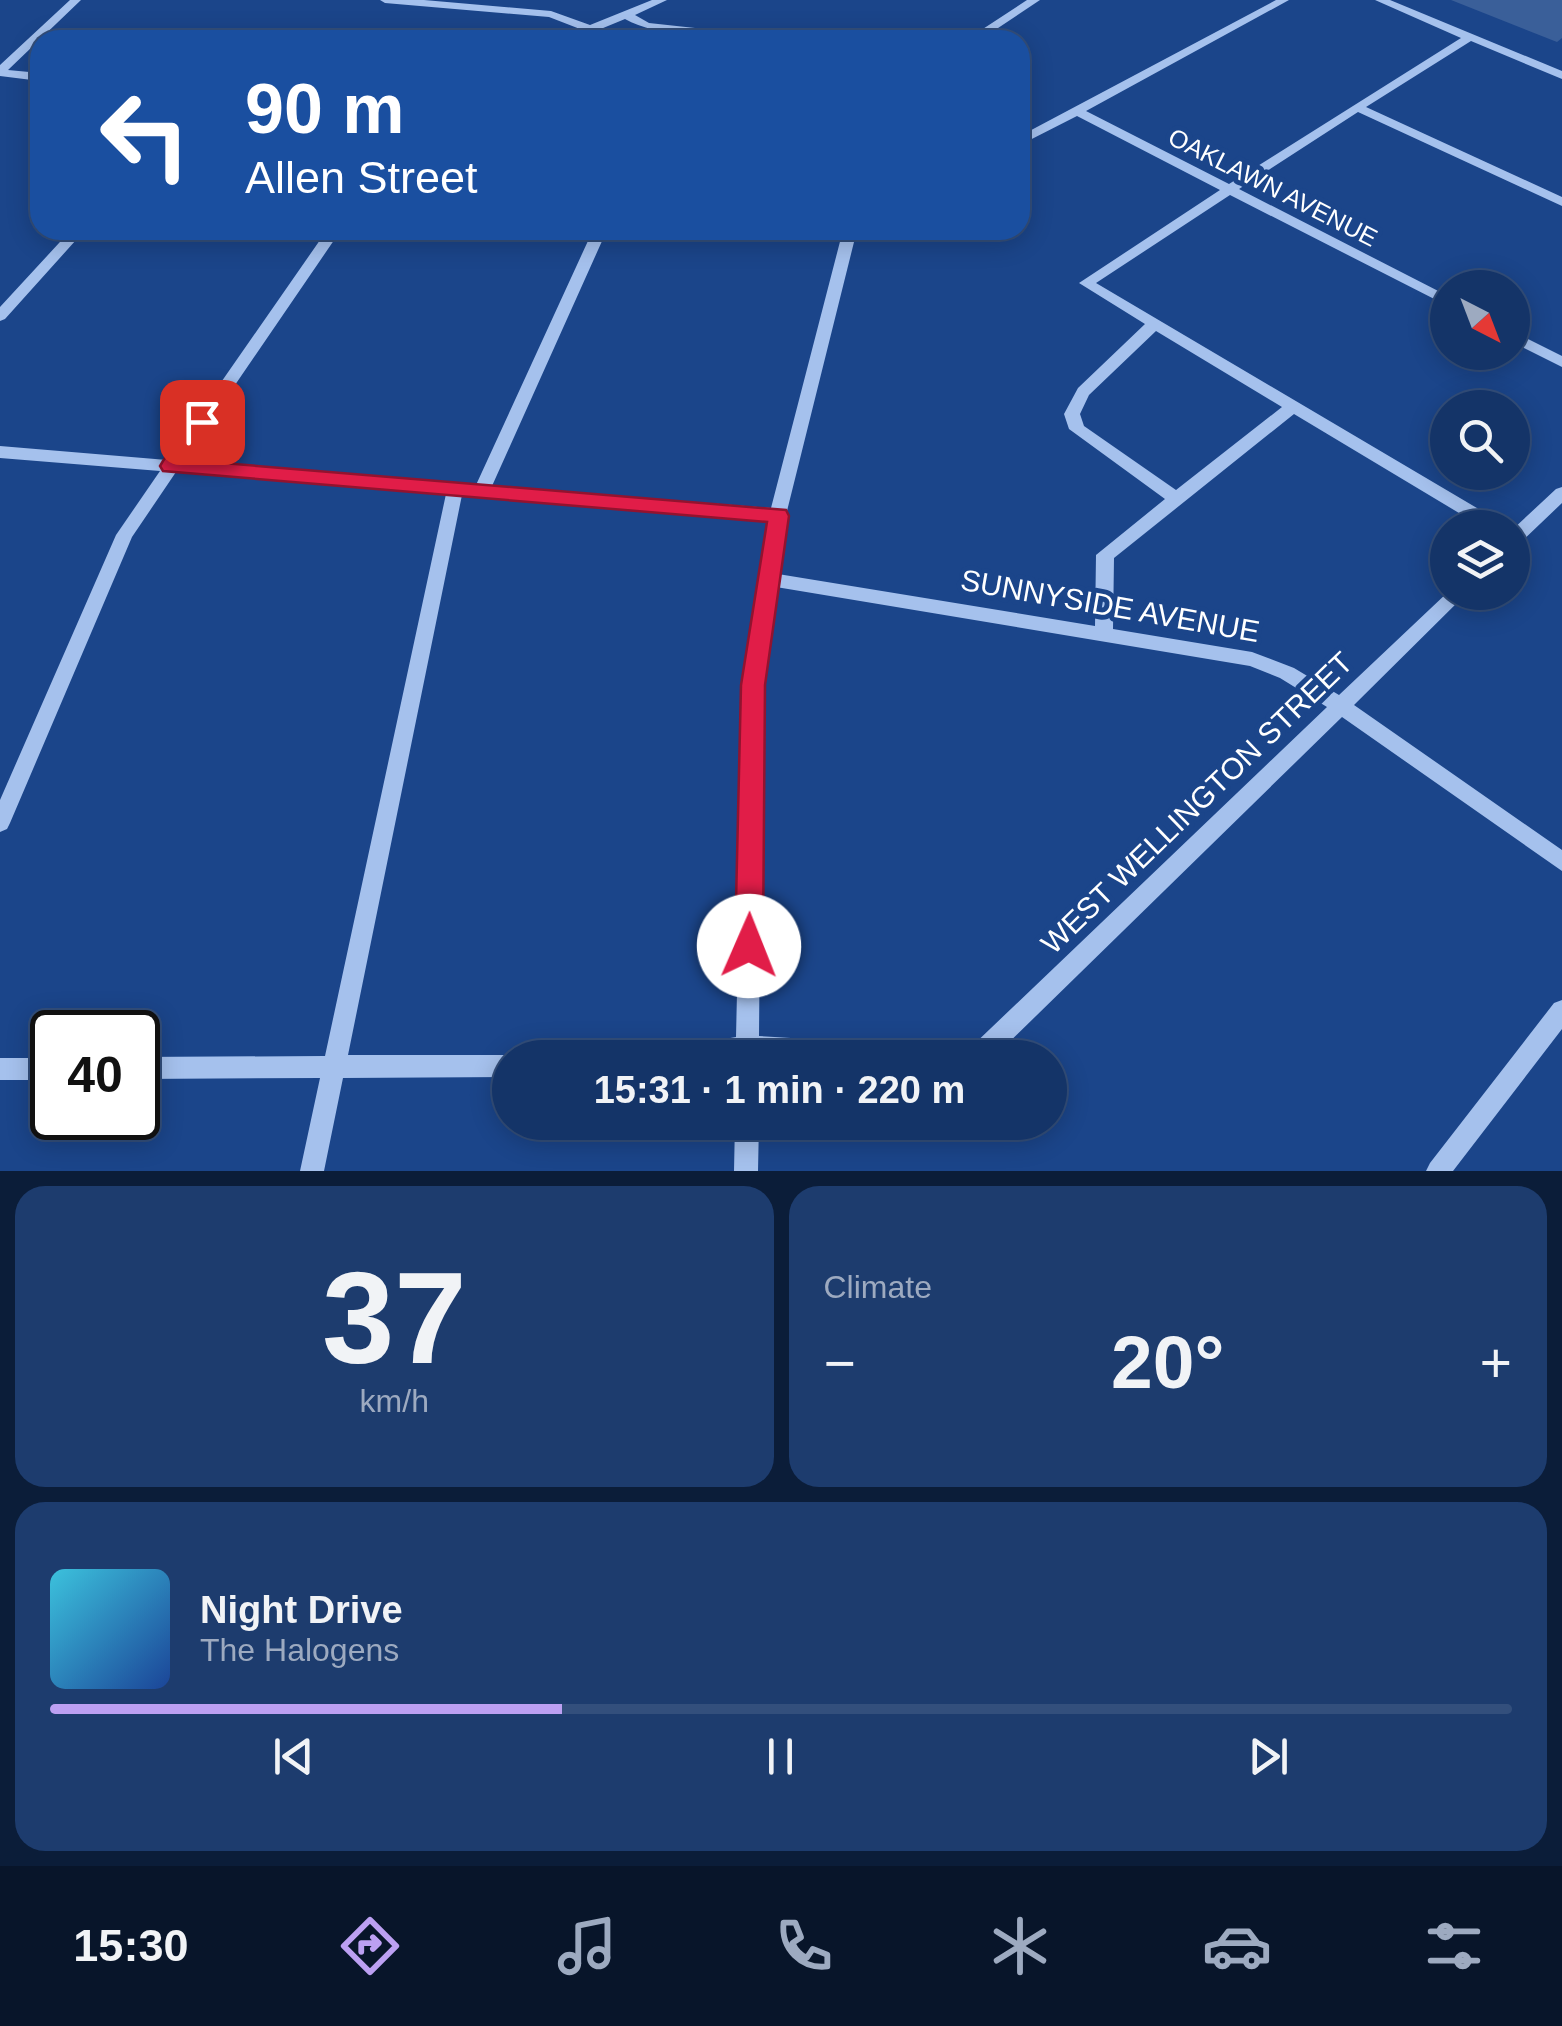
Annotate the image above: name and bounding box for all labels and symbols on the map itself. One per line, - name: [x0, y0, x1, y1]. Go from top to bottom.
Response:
- street label: OAKLAWN AVENUE: [1164, 122, 1382, 252]
- north arrow: [1430, 270, 1530, 370]
- pin: [160, 380, 245, 465]
- street label: SUNNYSIDE AVENUE: [958, 563, 1262, 648]
- street label: WEST WELLINGTON STREET: [1035, 645, 1359, 960]
- position arrow: [697, 894, 801, 998]
- speed limit sign: 40: [30, 1010, 160, 1140]

